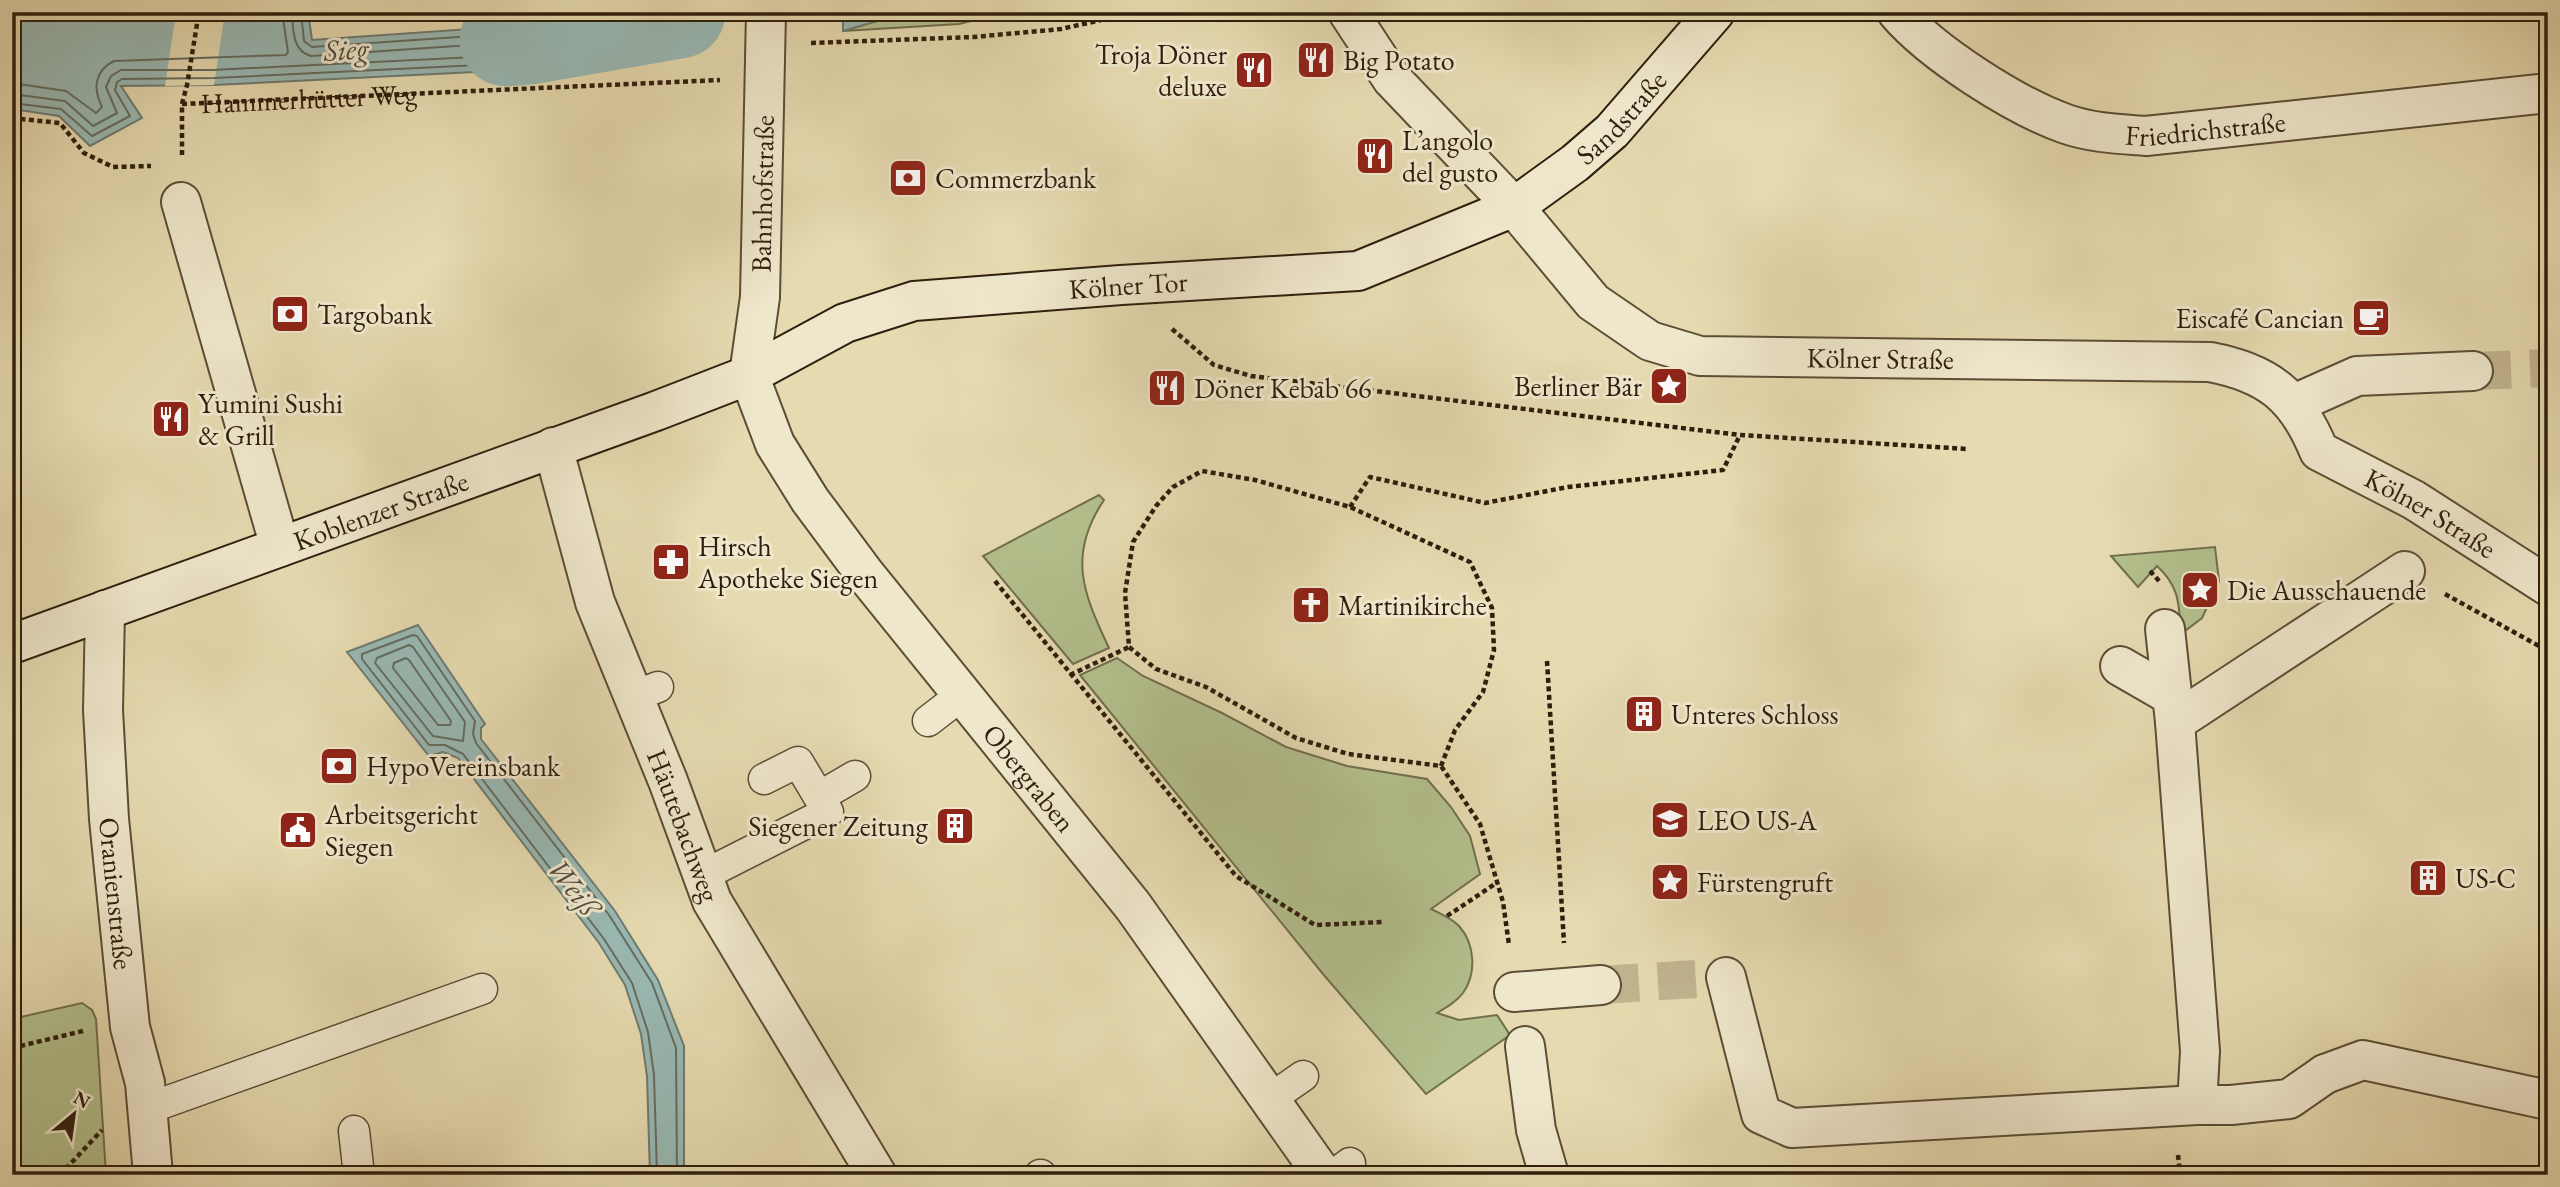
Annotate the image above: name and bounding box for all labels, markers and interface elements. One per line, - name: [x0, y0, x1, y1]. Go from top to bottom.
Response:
- water label: Sieg: [322, 28, 371, 70]
- place label: Troja Döner deluxe: [1095, 36, 1228, 104]
- restaurant icon: Big Potato: [1295, 39, 1337, 81]
- place label: Big Potato: [1343, 42, 1455, 78]
- restaurant icon: Troja Döner deluxe: [1233, 49, 1275, 91]
- street label: Sandstraße: [1568, 63, 1674, 172]
- street label: Hammerhütter Weg: [200, 76, 419, 121]
- street label: Friedrichstraße: [2124, 103, 2287, 154]
- street label: Bahnhofstraße: [743, 115, 782, 273]
- place label: L’angolo del gusto: [1402, 122, 1498, 190]
- restaurant icon: L’angolo del gusto: [1354, 135, 1396, 177]
- bank icon: Commerzbank: [887, 157, 929, 199]
- place label: Commerzbank: [935, 160, 1097, 196]
- street label: Kölner Tor: [1067, 263, 1189, 307]
- bank icon: Targobank: [269, 293, 311, 335]
- place label: Targobank: [317, 296, 433, 332]
- cafe icon: Eiscafé Cancian: [2350, 297, 2392, 339]
- place label: Eiscafé Cancian: [2175, 300, 2344, 336]
- street label: Kölner Straße: [1806, 339, 1954, 377]
- place icon: Berliner Bär: [1648, 365, 1690, 407]
- restaurant icon: Döner Kebab 66: [1146, 367, 1188, 409]
- place label: Berliner Bär: [1514, 368, 1643, 404]
- place label: Döner Kebab 66: [1194, 370, 1372, 406]
- place label: Yumini Sushi & Grill: [198, 385, 343, 453]
- restaurant icon: Yumini Sushi & Grill: [150, 398, 192, 440]
- street label: Kölner Straße: [2359, 460, 2503, 566]
- street label: Koblenzer Straße: [288, 463, 473, 559]
- place label: Hirsch Apotheke Siegen: [697, 528, 878, 596]
- pharmacy icon: Hirsch Apotheke Siegen: [650, 541, 692, 583]
- place icon: Die Ausschauende: [2179, 569, 2221, 611]
- place label: Die Ausschauende: [2227, 572, 2426, 608]
- church icon: Martinikirche: [1290, 584, 1332, 626]
- place label: Martinikirche: [1338, 587, 1487, 623]
- building icon: Unteres Schloss: [1623, 693, 1665, 735]
- place label: Unteres Schloss: [1671, 696, 1839, 732]
- street label: Obergraben: [975, 716, 1084, 840]
- street label: Häutebachweg: [639, 744, 729, 907]
- bank icon: HypoVereinsbank: [318, 745, 360, 787]
- place label: HypoVereinsbank: [366, 748, 561, 784]
- place label: Arbeitsgericht Siegen: [324, 796, 478, 864]
- school or university icon: LEO US-A: [1649, 799, 1691, 841]
- place label: LEO US-A: [1697, 802, 1817, 838]
- building icon: Siegener Zeitung: [934, 805, 976, 847]
- place label: Siegener Zeitung: [748, 808, 929, 844]
- public building icon: Arbeitsgericht Siegen: [277, 809, 319, 851]
- street label: Oranienstraße: [91, 816, 142, 971]
- water label: Weiß: [539, 850, 611, 927]
- building icon: US-C: [2407, 857, 2449, 899]
- place label: US-C: [2455, 860, 2516, 896]
- place icon: Fürstengruft: [1649, 861, 1691, 903]
- place label: Fürstengruft: [1697, 864, 1833, 900]
- north arrow: [38, 1078, 108, 1148]
- text: N: [69, 1085, 95, 1115]

